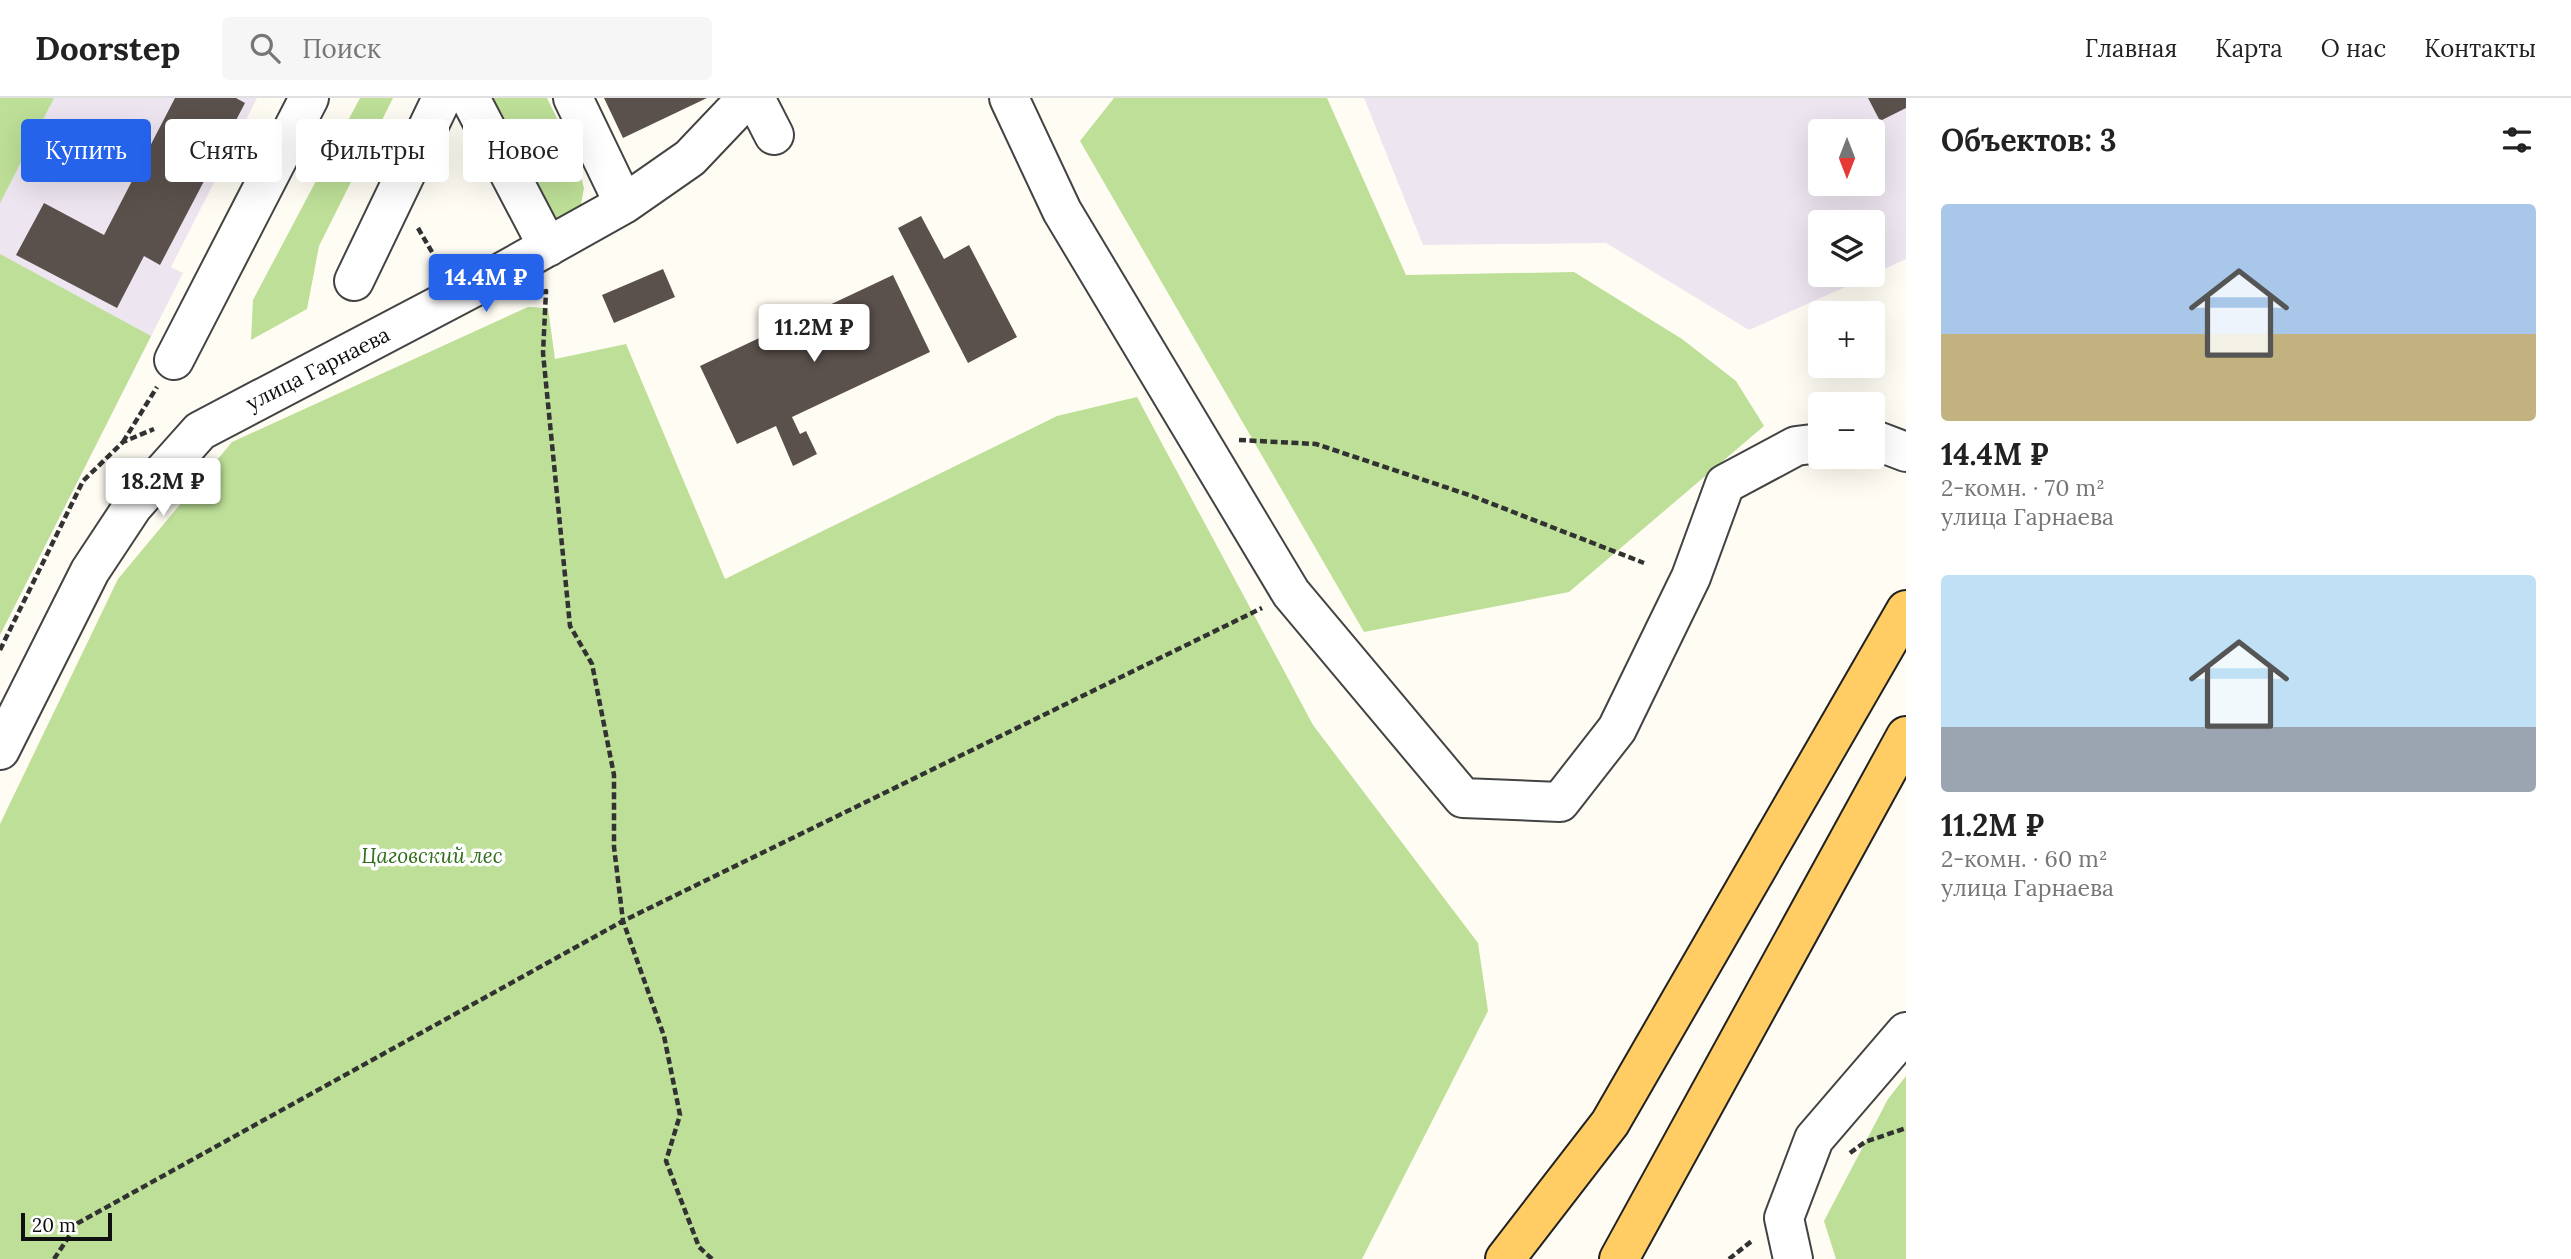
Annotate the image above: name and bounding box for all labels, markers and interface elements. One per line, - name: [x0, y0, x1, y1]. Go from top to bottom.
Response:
- search box: [222, 17, 712, 80]
- text: Doorstep: [35, 27, 180, 69]
- icon: search: [246, 29, 284, 67]
- text: Поиск: [302, 32, 381, 65]
- text: Главная: [2085, 33, 2177, 64]
- text: Карта: [2215, 33, 2283, 64]
- text: О нас: [2321, 33, 2386, 64]
- text: Контакты: [2424, 33, 2536, 64]
- chip: Купить: [21, 119, 151, 182]
- chip: Снять: [165, 119, 282, 182]
- chip: Фильтры: [296, 119, 449, 182]
- chip: Новое: [463, 119, 583, 182]
- north arrow: [1808, 119, 1885, 196]
- map controls: [1808, 119, 1885, 469]
- text: Объектов: 3: [1941, 121, 2117, 159]
- icon: filters: [2498, 121, 2536, 159]
- button: layers: [1808, 210, 1885, 287]
- icon: home: [2176, 250, 2302, 376]
- pin: 14.4M ₽: [421, 254, 551, 314]
- text: 14.4M ₽: [445, 262, 527, 291]
- button: +: [1808, 301, 1885, 378]
- pin: 11.2M ₽: [749, 304, 879, 364]
- text: 11.2M ₽: [775, 312, 853, 341]
- street label: улица Гарнаева: [241, 321, 394, 416]
- button: −: [1808, 392, 1885, 469]
- text: 14.4M ₽: [1941, 435, 2049, 473]
- pin: 18.2M ₽: [98, 458, 228, 518]
- text: 18.2M ₽: [122, 466, 204, 495]
- text: 2-комн. · 70 m²: [1941, 473, 2105, 502]
- text: улица Гарнаева: [1941, 502, 2114, 531]
- icon: home: [2176, 621, 2302, 747]
- text: 11.2M ₽: [1941, 806, 2044, 844]
- park label: Цаговский лес: [361, 842, 503, 869]
- text: 2-комн. · 60 m²: [1941, 844, 2108, 873]
- text: улица Гарнаева: [1941, 873, 2114, 902]
- scale bar: [21, 1210, 112, 1242]
- text: 20 m: [32, 1213, 76, 1237]

